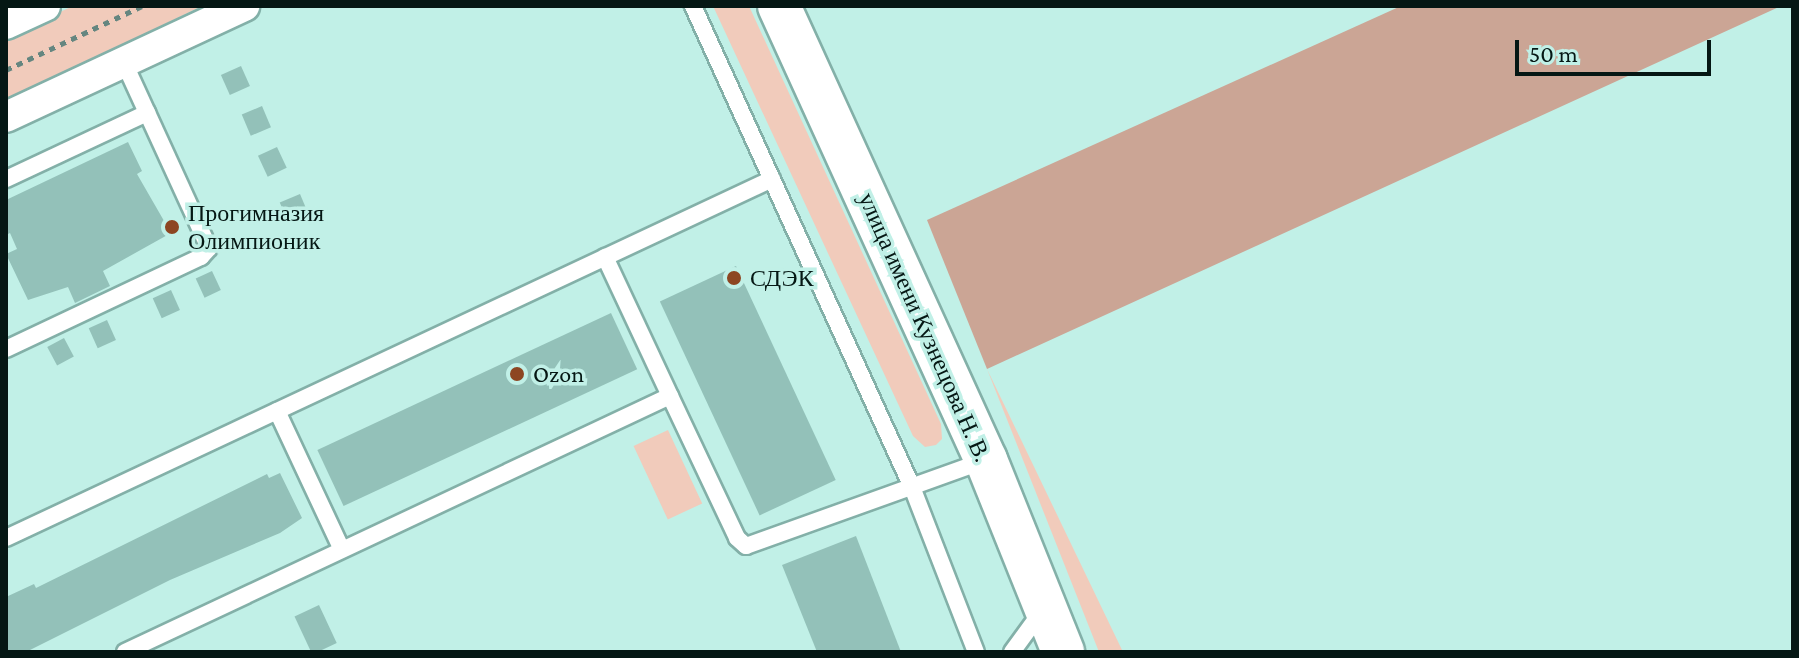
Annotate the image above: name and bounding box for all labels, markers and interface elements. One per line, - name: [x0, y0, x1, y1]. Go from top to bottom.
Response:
- scale bar: [1519, 24, 1715, 74]
- text: 50 m: [1529, 40, 1578, 67]
- street label: улица имени Кузнецова Н. В.: [853, 188, 997, 466]
- place label: Прогимназия Олимпионик: [188, 199, 324, 255]
- marker: Прогимназия Олимпионик: [163, 218, 181, 236]
- place label: СДЭК: [750, 264, 814, 292]
- marker: СДЭК: [725, 269, 743, 287]
- place label: Ozon: [533, 360, 584, 388]
- marker: Ozon: [508, 365, 526, 383]

